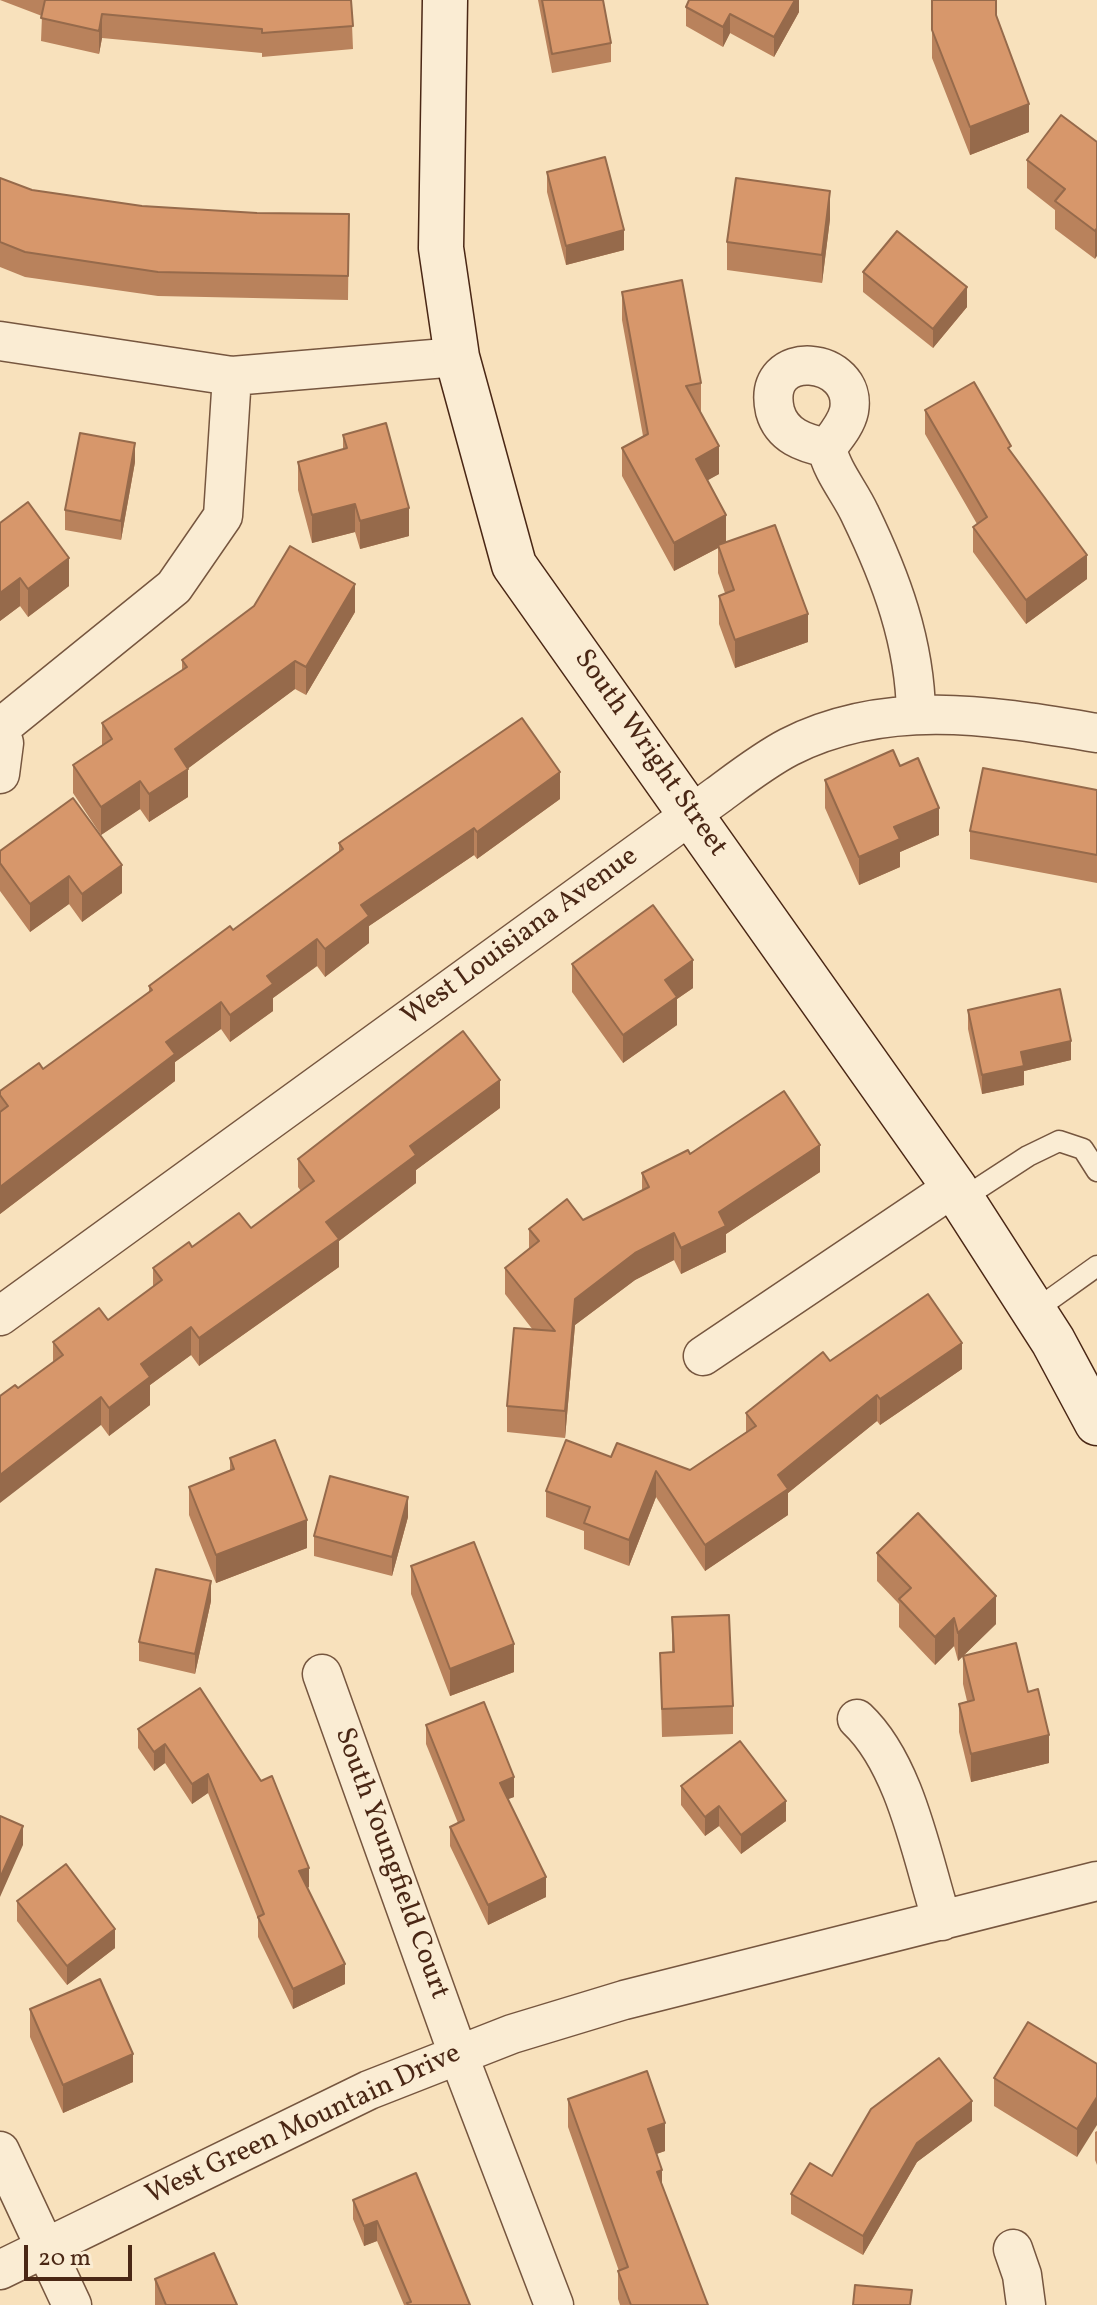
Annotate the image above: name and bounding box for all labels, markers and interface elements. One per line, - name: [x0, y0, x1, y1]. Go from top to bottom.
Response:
- street label: South Wright Street: [565, 644, 733, 864]
- street label: West Louisiana Avenue: [396, 841, 646, 1035]
- street label: South Youngfield Court: [325, 1724, 455, 2004]
- street label: West Green Mountain Drive: [141, 2038, 467, 2214]
- scale bar: [28, 2229, 136, 2279]
- text: 20 m: [38, 2242, 91, 2276]

